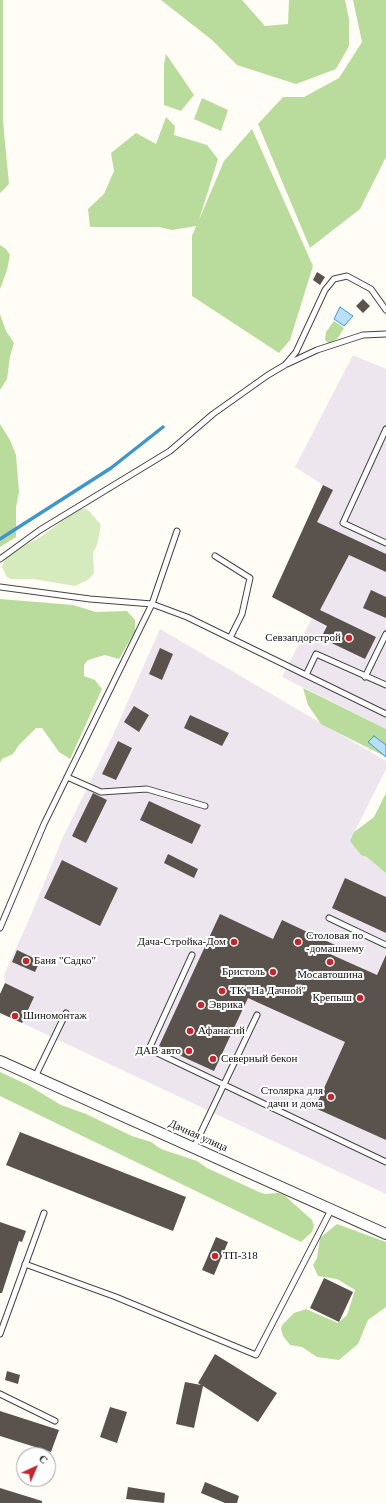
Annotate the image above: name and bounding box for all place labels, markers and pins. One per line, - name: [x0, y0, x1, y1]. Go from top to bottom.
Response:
- place label: Севзапдорстрой: [265, 631, 341, 645]
- marker: Севзапдорстрой: [344, 633, 354, 643]
- place label: Столовая по -домашнему: [306, 929, 364, 955]
- place label: Дача-Стройка-Дом: [137, 935, 226, 949]
- marker: Дача-Стройка-Дом: [229, 937, 239, 947]
- marker: Столовая по -домашнему: [293, 937, 303, 947]
- place label: Баня "Садко": [34, 954, 96, 968]
- marker: Баня "Садко": [21, 956, 31, 966]
- marker: Мосавтошина: [325, 957, 335, 967]
- place label: Бристоль: [222, 965, 265, 979]
- marker: Бристоль: [268, 967, 278, 977]
- place label: Мосавтошина: [297, 968, 363, 982]
- place label: ТК "На Дачной": [230, 984, 306, 998]
- marker: ТК "На Дачной": [217, 986, 227, 996]
- place label: Крепыш: [313, 991, 352, 1005]
- marker: Крепыш: [355, 993, 365, 1003]
- place label: Эврика: [209, 998, 243, 1012]
- marker: Эврика: [196, 1000, 206, 1010]
- place label: Шиномонтаж: [23, 1009, 87, 1023]
- marker: Шиномонтаж: [10, 1011, 20, 1021]
- place label: Афанасий: [198, 1024, 245, 1038]
- marker: Афанасий: [185, 1026, 195, 1036]
- place label: ДАВ авто: [136, 1044, 181, 1058]
- marker: ДАВ авто: [184, 1046, 194, 1056]
- place label: Северный бекон: [221, 1052, 297, 1066]
- marker: Северный бекон: [208, 1054, 218, 1064]
- place label: Столярка для дачи и дома: [261, 1084, 323, 1110]
- marker: Столярка для дачи и дома: [326, 1092, 336, 1102]
- place label: ТП-318: [223, 1249, 258, 1263]
- marker: ТП-318: [210, 1251, 220, 1261]

